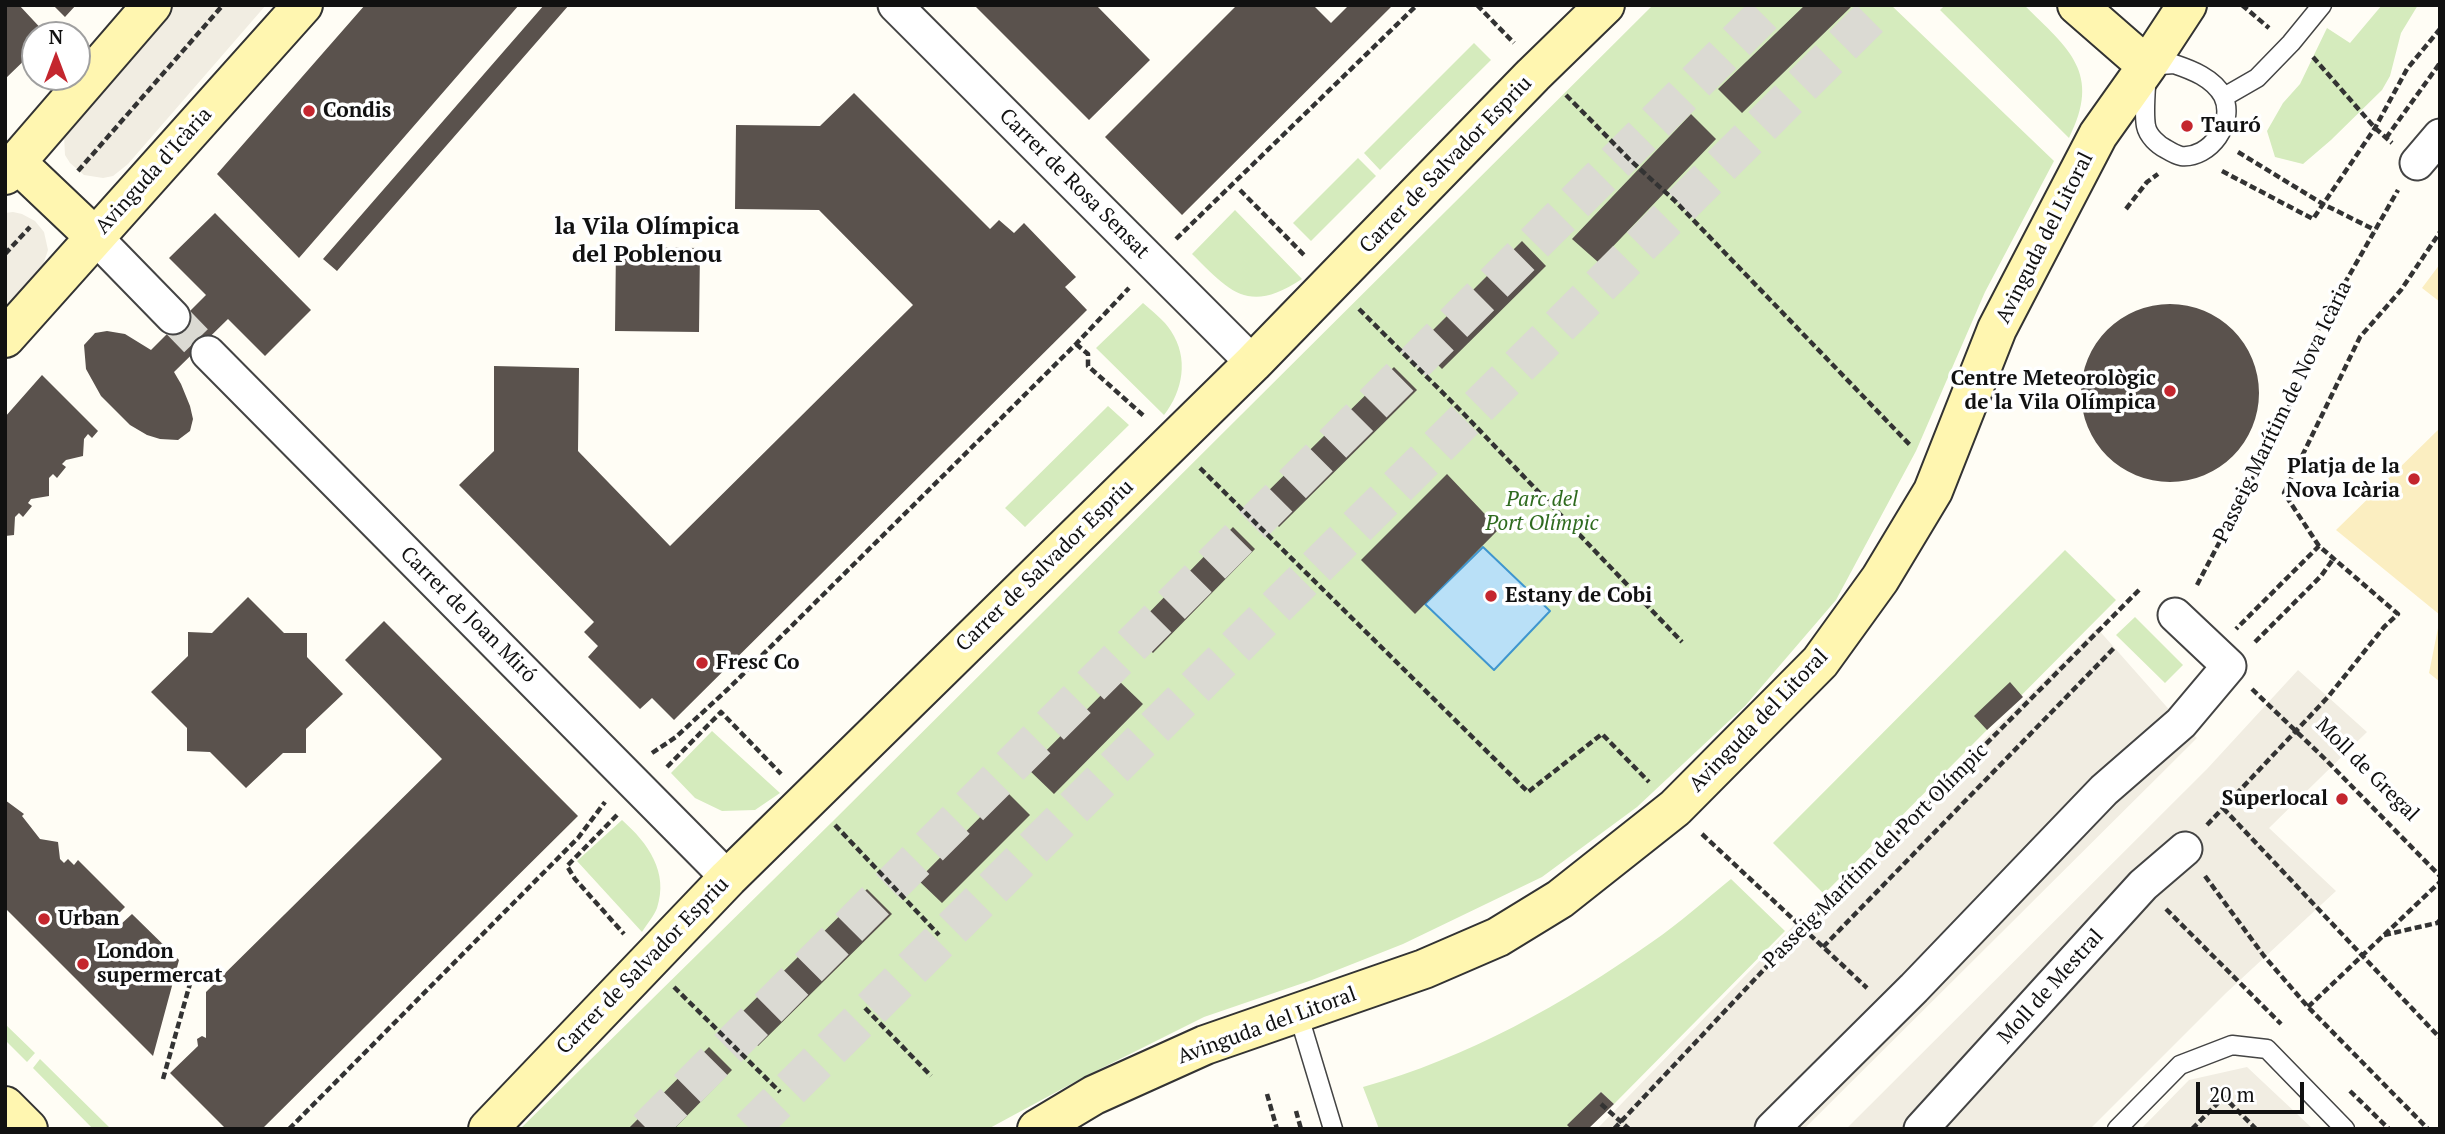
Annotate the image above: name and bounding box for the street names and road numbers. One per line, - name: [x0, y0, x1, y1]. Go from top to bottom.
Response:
- street label: Carrer de Salvador Espriu: [1355, 71, 1537, 259]
- street label: Avinguda d'Icària: [90, 102, 218, 240]
- street label: Carrer de Rosa Sensat: [994, 104, 1154, 264]
- street label: Avinguda del Litoral: [1991, 148, 2099, 328]
- street label: Passeig Marítim de Nova Icària: [2209, 277, 2357, 547]
- street label: Carrer de Salvador Espriu: [951, 475, 1139, 657]
- street label: Carrer de Joan Miró: [395, 542, 541, 688]
- street label: Avinguda del Litoral: [1684, 644, 1834, 798]
- street label: Moll de Gregal: [2310, 713, 2424, 827]
- street label: Passeig Marítim del Port Olímpic: [1758, 738, 1994, 974]
- street label: Carrer de Salvador Espriu: [552, 872, 734, 1060]
- street label: Moll de Mestral: [1993, 924, 2109, 1050]
- street label: Avinguda del Litoral: [1174, 982, 1360, 1070]

